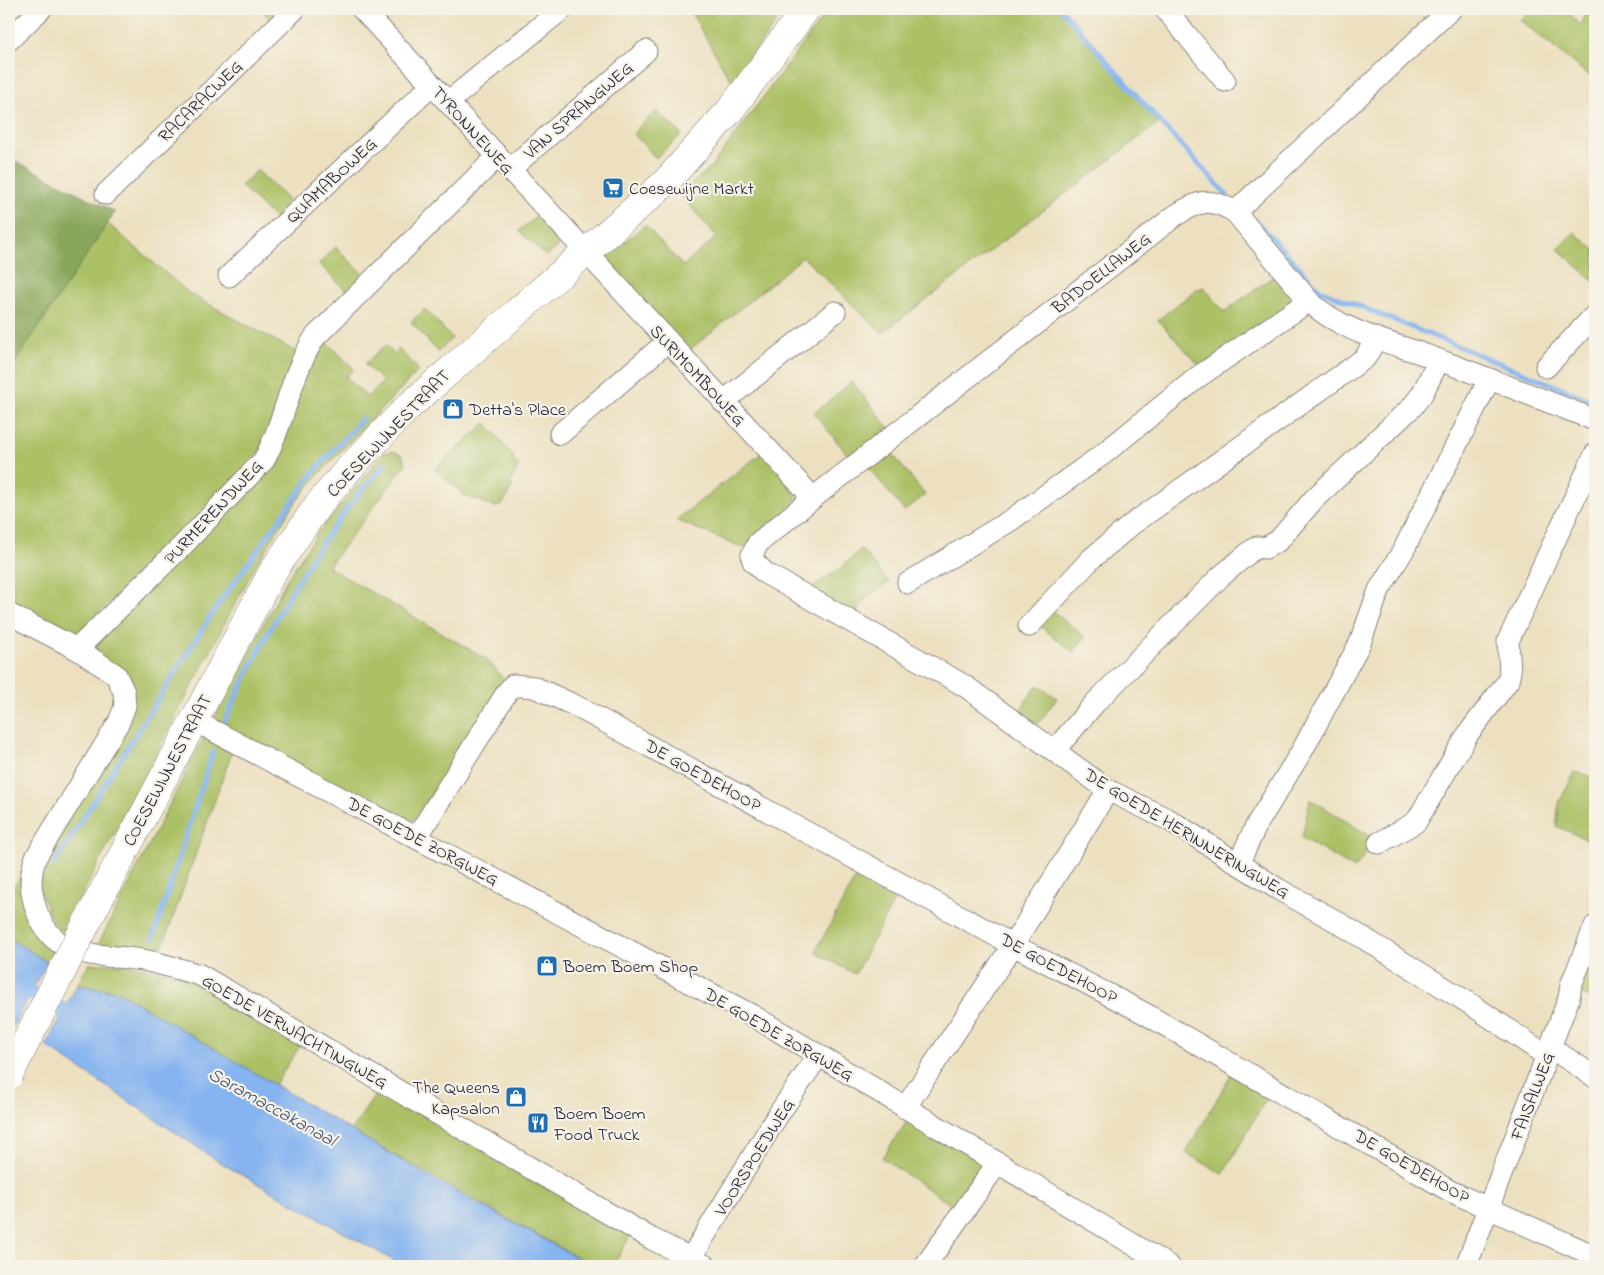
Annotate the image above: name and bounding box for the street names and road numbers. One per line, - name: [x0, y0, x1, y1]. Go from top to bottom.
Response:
- street label: RACARACWEG: [153, 55, 250, 150]
- street label: VAN SPRANGWEG: [518, 57, 640, 167]
- street label: TYRONNEWEG: [424, 81, 519, 182]
- street label: QUAMABOWEG: [281, 132, 384, 231]
- street label: BADOELLAWEG: [1046, 227, 1157, 322]
- street label: SURIMOMBOWEG: [642, 320, 751, 433]
- street label: COESEWIJNESTRAAT: [321, 365, 457, 504]
- street label: PURMERENDWEG: [159, 455, 270, 572]
- street label: COESEWIJNESTRAAT: [118, 690, 220, 852]
- street label: DE GOEDEHOOP: [638, 733, 766, 820]
- street label: DE GOEDE HERINNERINGWEG: [1078, 762, 1293, 906]
- street label: DE GOEDE ZORGWEG: [341, 791, 503, 894]
- street label: DE GOEDEHOOP: [994, 927, 1122, 1012]
- street label: GOEDE VERWACHTINGWEG: [196, 969, 392, 1097]
- street label: DE GOEDE ZORGWEG: [698, 982, 857, 1089]
- street label: FAISALWEG: [1505, 1049, 1563, 1145]
- street label: VOORSPOEDWEG: [709, 1094, 802, 1223]
- street label: DE GOEDEHOOP: [1347, 1124, 1474, 1212]

